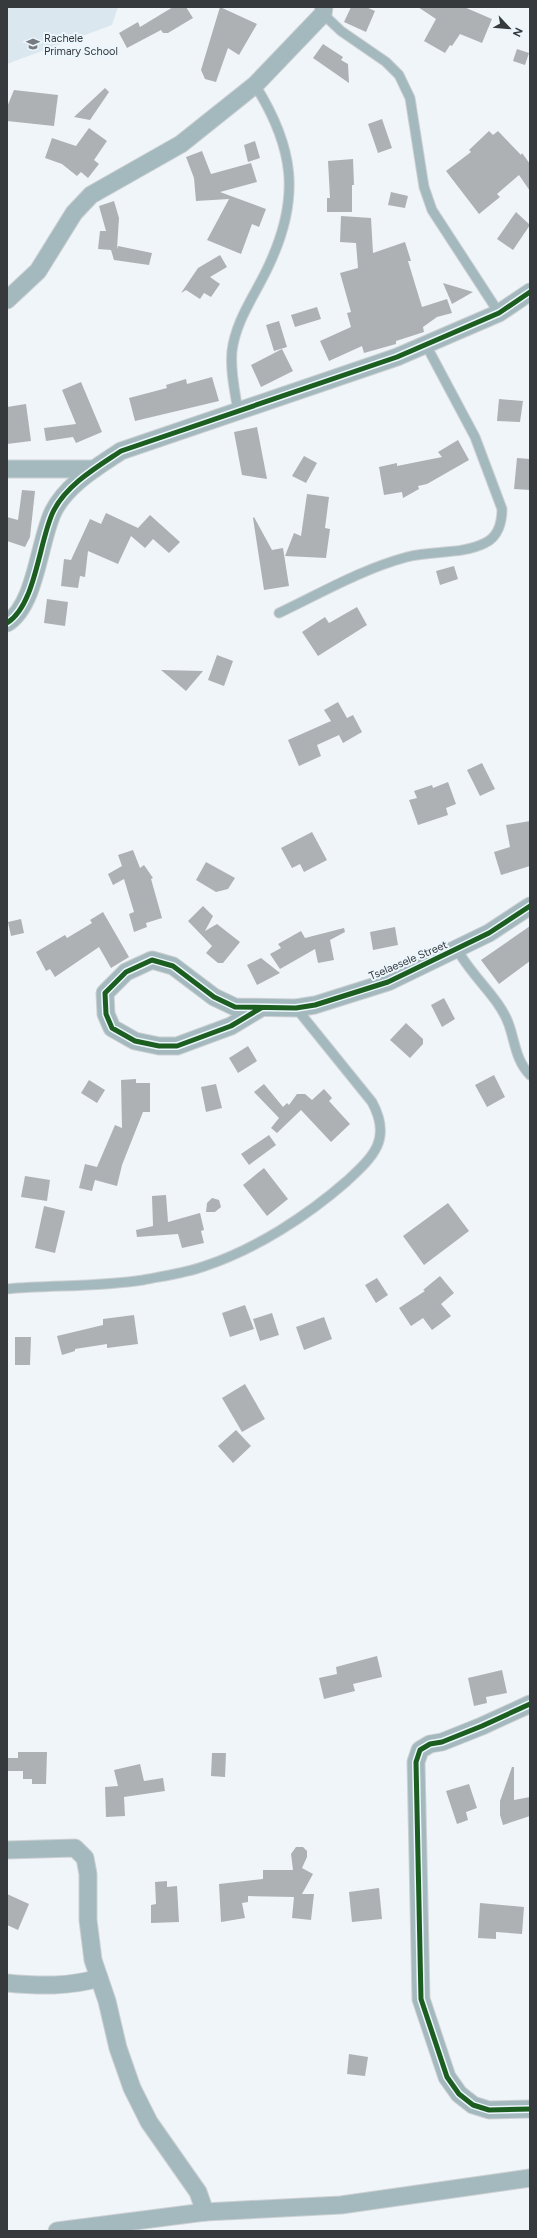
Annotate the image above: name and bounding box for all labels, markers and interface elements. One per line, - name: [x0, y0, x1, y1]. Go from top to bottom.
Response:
- north arrow: [489, 8, 529, 48]
- text: N: [510, 25, 525, 39]
- place label: Rachele Primary School: [44, 32, 118, 58]
- school or university icon: Rachele Primary School: [25, 36, 41, 52]
- street label: Tselaesele Street: [367, 938, 449, 983]

